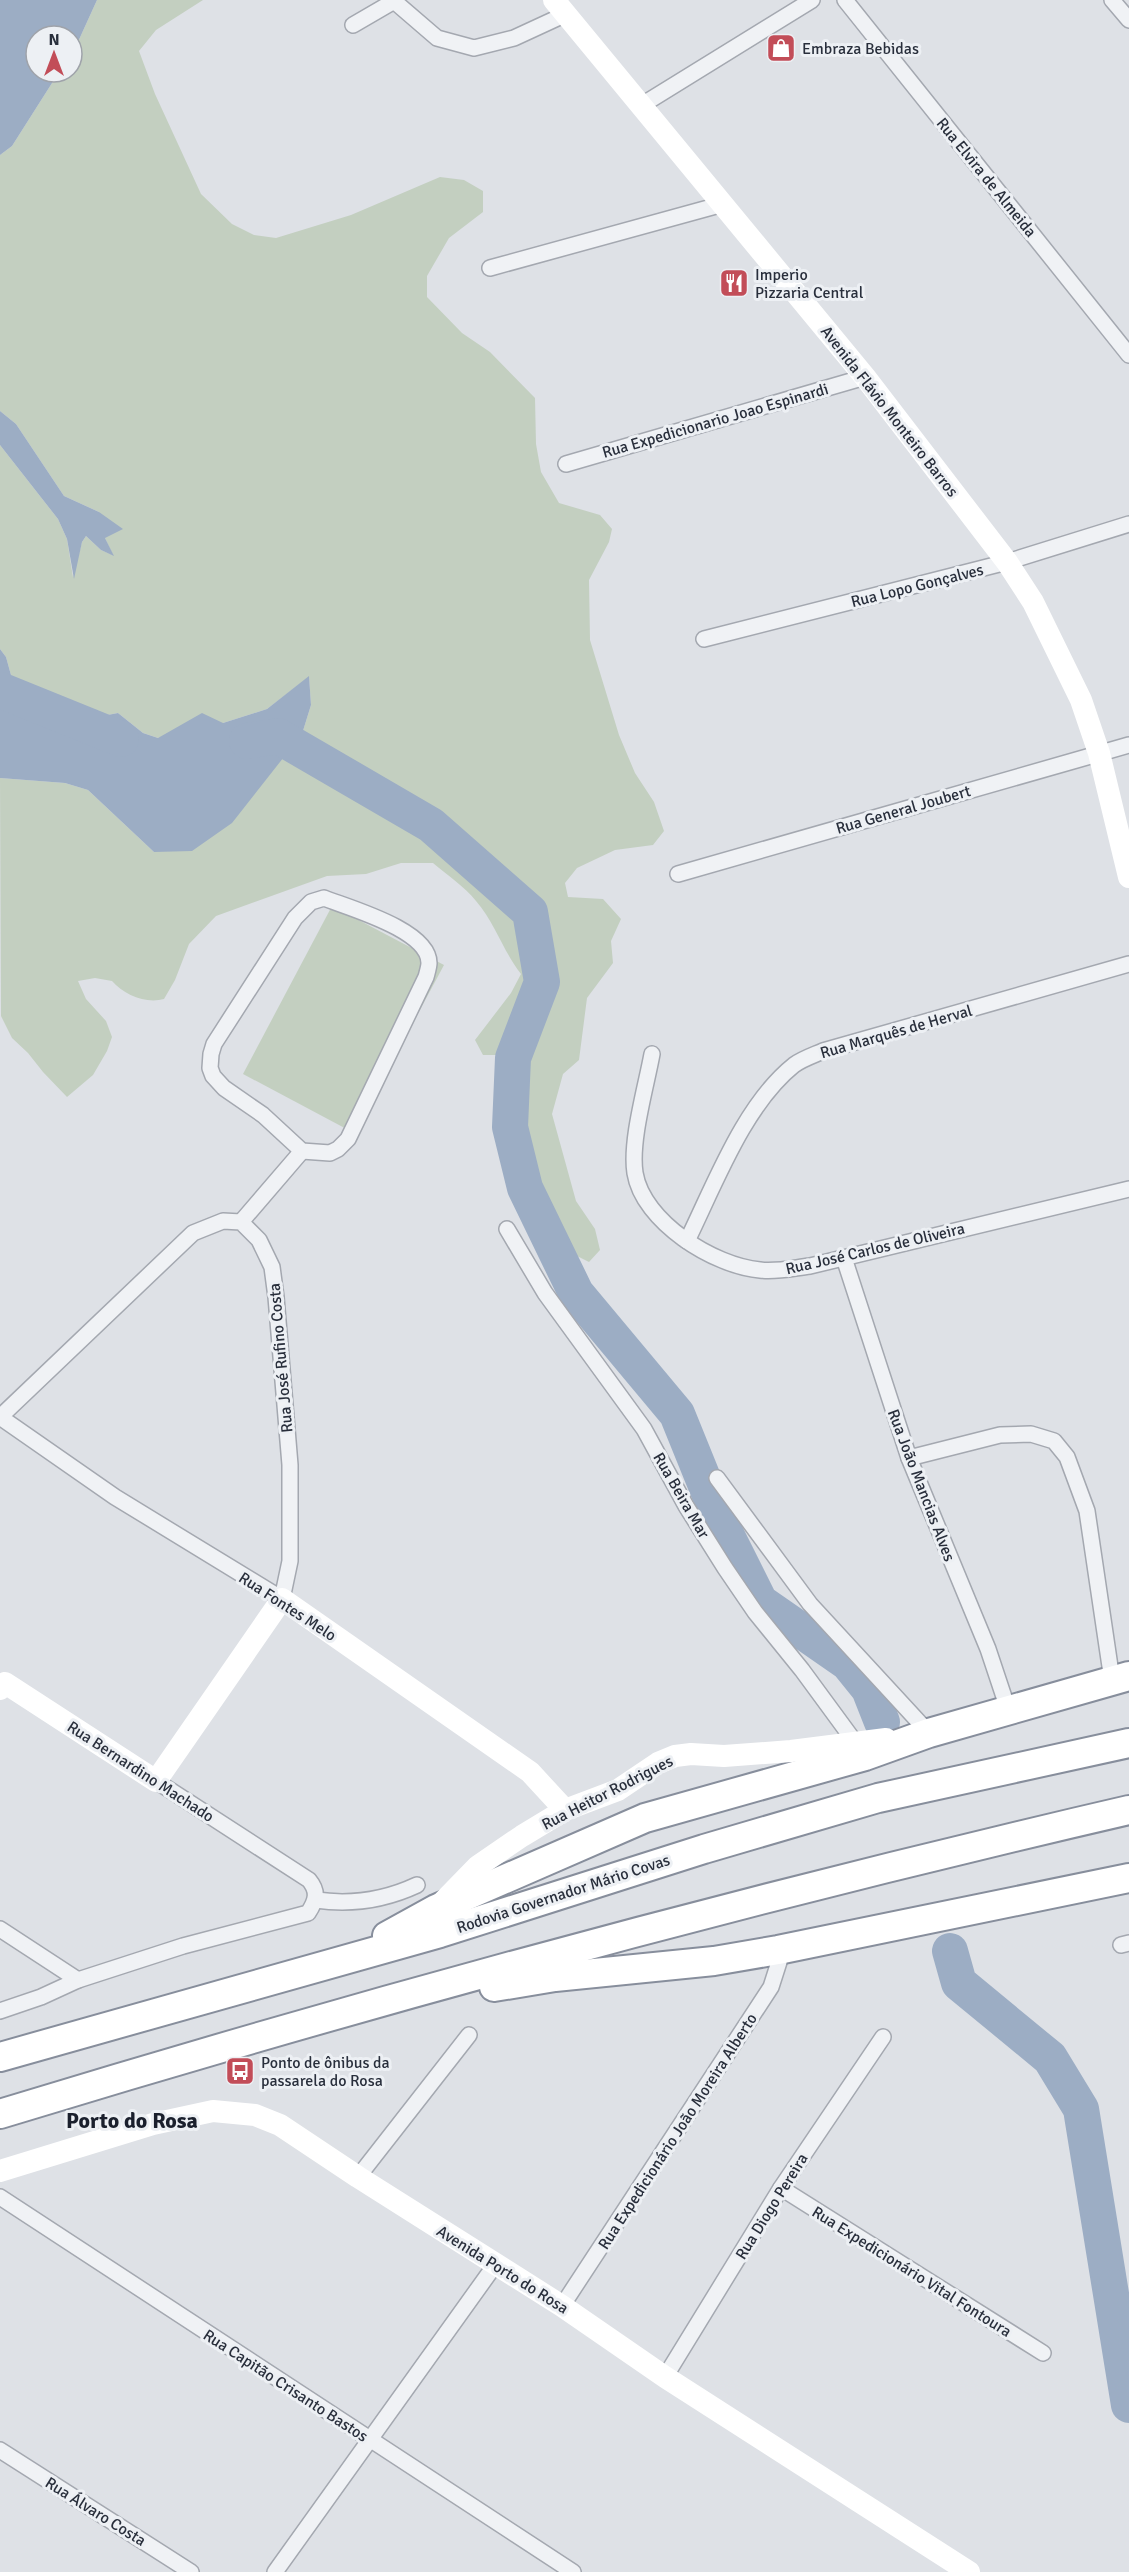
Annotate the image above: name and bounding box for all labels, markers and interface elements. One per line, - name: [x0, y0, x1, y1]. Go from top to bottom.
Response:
- north arrow: [24, 24, 84, 84]
- text: N: [48, 30, 60, 50]
- shop icon: Embraza Bebidas: [765, 32, 797, 64]
- place label: Embraza Bebidas: [802, 39, 919, 59]
- street label: Rua Elvira de Almeida: [932, 114, 1041, 241]
- place label: Imperio Pizzaria Central: [755, 265, 864, 303]
- restaurant icon: Imperio Pizzaria Central: [718, 267, 750, 299]
- street label: Avenida Flávio Monteiro Barros: [816, 322, 962, 501]
- street label: Rua Expedicionario Joao Espinardi: [600, 379, 831, 463]
- street label: Rua Lopo Gonçalves: [849, 560, 986, 612]
- street label: Rua General Joubert: [834, 781, 973, 839]
- street label: Rua Marquês de Herval: [818, 1001, 975, 1063]
- street label: Rua José Carlos de Oliveira: [784, 1219, 967, 1279]
- street label: Rua José Rufino Costa: [264, 1282, 298, 1434]
- street label: Rua João Mancias Alves: [883, 1406, 959, 1564]
- street label: Rua Beira Mar: [648, 1449, 714, 1542]
- street label: Rua Fontes Melo: [235, 1568, 340, 1646]
- street label: Rua Bernardino Machado: [63, 1717, 218, 1827]
- street label: Rua Heitor Rodrigues: [538, 1751, 676, 1835]
- street label: Rodovia Governador Mário Covas: [454, 1850, 673, 1938]
- street label: Rua Expedicionário João Moreira Alberto: [594, 2010, 762, 2253]
- place label: Ponto de ônibus da passarela do Rosa: [261, 2053, 390, 2091]
- bus stop icon: Ponto de ônibus da passarela do Rosa: [224, 2055, 256, 2087]
- district label: Porto do Rosa: [66, 2107, 198, 2134]
- street label: Rua Diogo Pereira: [731, 2150, 813, 2263]
- street label: Rua Expedicionário Vital Fontoura: [808, 2202, 1015, 2342]
- street label: Avenida Porto do Rosa: [433, 2221, 572, 2318]
- street label: Rua Capitão Crisanto Bastos: [199, 2325, 372, 2447]
- street label: Rua Álvaro Costa: [41, 2473, 150, 2551]

